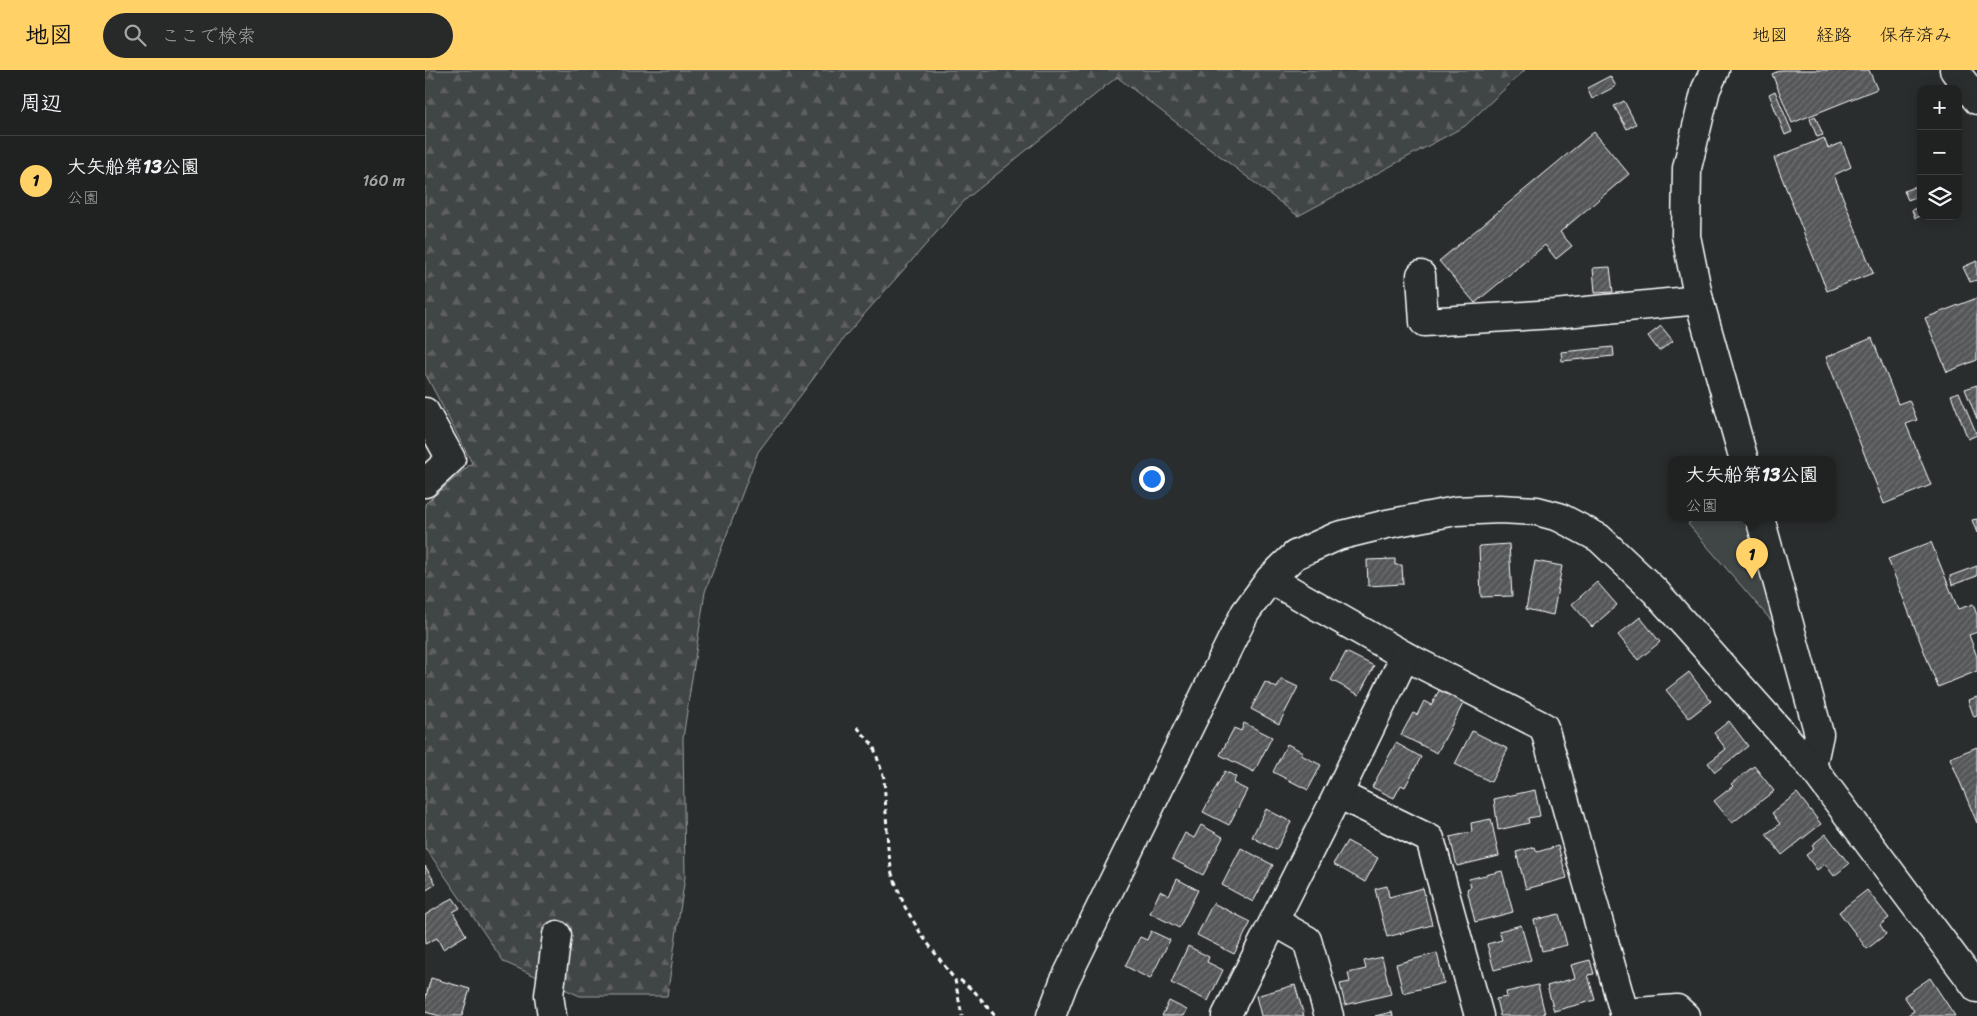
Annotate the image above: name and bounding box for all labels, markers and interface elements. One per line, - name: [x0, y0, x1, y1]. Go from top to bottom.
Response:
- search box: [103, 13, 453, 58]
- text: 地図: [25, 14, 73, 56]
- text: ここで検索: [161, 19, 256, 52]
- text: 地図: [1752, 19, 1788, 51]
- text: 経路: [1816, 19, 1852, 51]
- text: 保存済み: [1880, 19, 1952, 51]
- icon: search: [121, 21, 149, 49]
- text: 周辺: [20, 84, 62, 122]
- map controls: [1917, 85, 1962, 220]
- button: +: [1917, 85, 1962, 130]
- button: −: [1917, 130, 1962, 175]
- text: 大矢船第13公園: [67, 150, 200, 183]
- text: 1: [33, 166, 39, 195]
- text: 160 m: [362, 166, 405, 195]
- button: layers: [1917, 175, 1962, 220]
- text: 公園: [67, 183, 99, 212]
- popup: [1668, 456, 1836, 521]
- text: 大矢船第13公園: [1686, 458, 1818, 491]
- your location: [1139, 466, 1165, 492]
- text: 公園: [1686, 491, 1718, 520]
- pin: 1: [1736, 538, 1768, 579]

